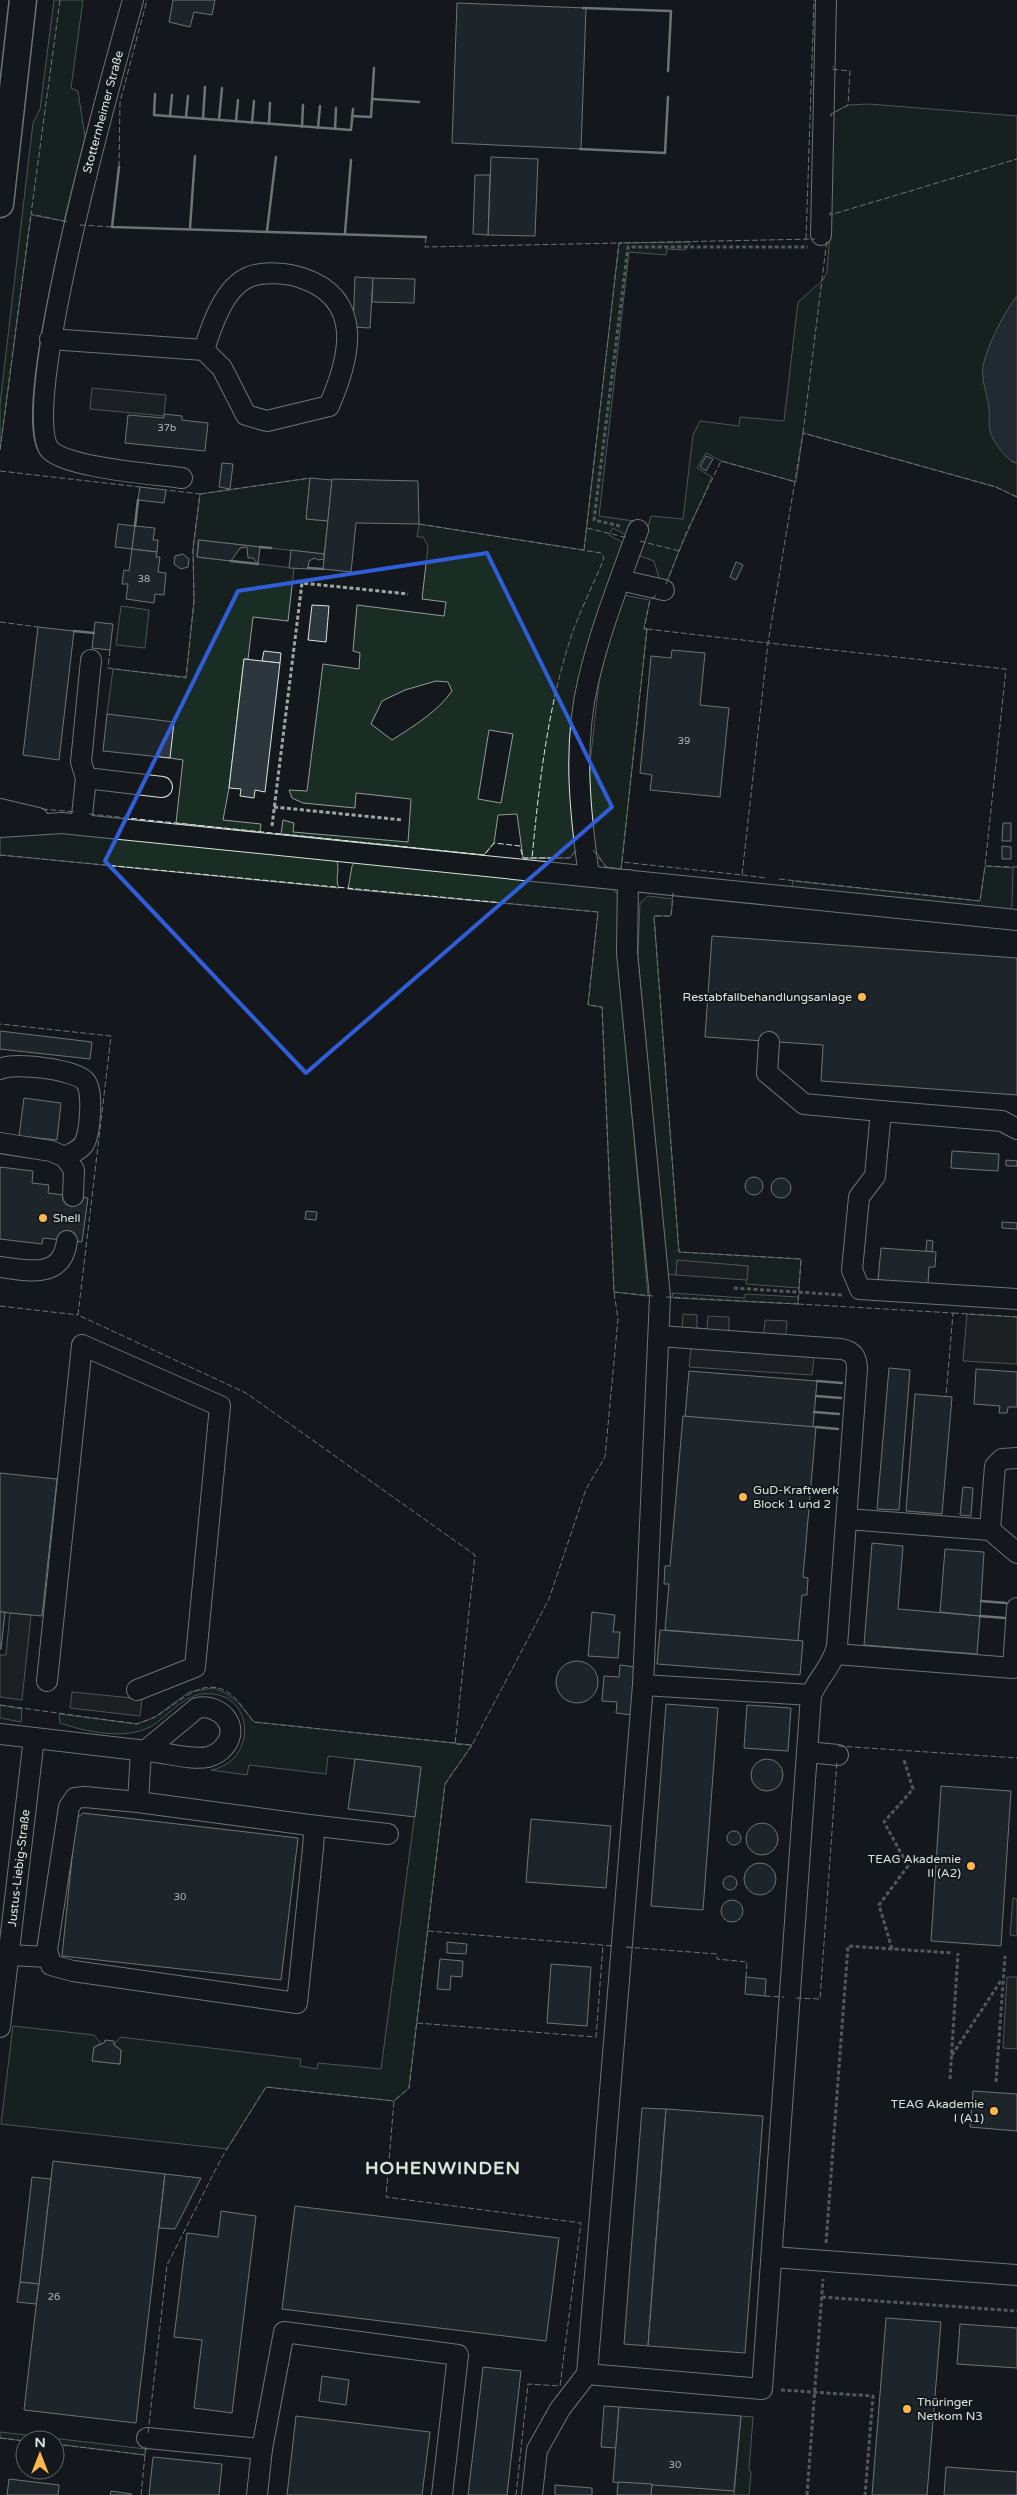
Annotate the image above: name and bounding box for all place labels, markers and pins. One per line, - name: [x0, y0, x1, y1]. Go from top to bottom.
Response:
- place label: Restabfallbehandlungsanlage: [683, 990, 852, 1004]
- marker: Restabfallbehandlungsanlage: [856, 991, 868, 1003]
- place label: Shell: [53, 1211, 80, 1225]
- marker: Shell: [37, 1212, 49, 1224]
- place label: GuD-Kraftwerk Block 1 und 2: [753, 1483, 839, 1511]
- marker: GuD-Kraftwerk Block 1 und 2: [737, 1491, 749, 1503]
- place label: TEAG Akademie II (A2): [868, 1852, 961, 1880]
- marker: TEAG Akademie II (A2): [965, 1860, 977, 1872]
- place label: TEAG Akademie I (A1): [891, 2097, 984, 2125]
- marker: TEAG Akademie I (A1): [988, 2105, 1000, 2117]
- place label: Thüringer Netkom N3: [917, 2395, 983, 2423]
- marker: Thüringer Netkom N3: [901, 2403, 913, 2415]

